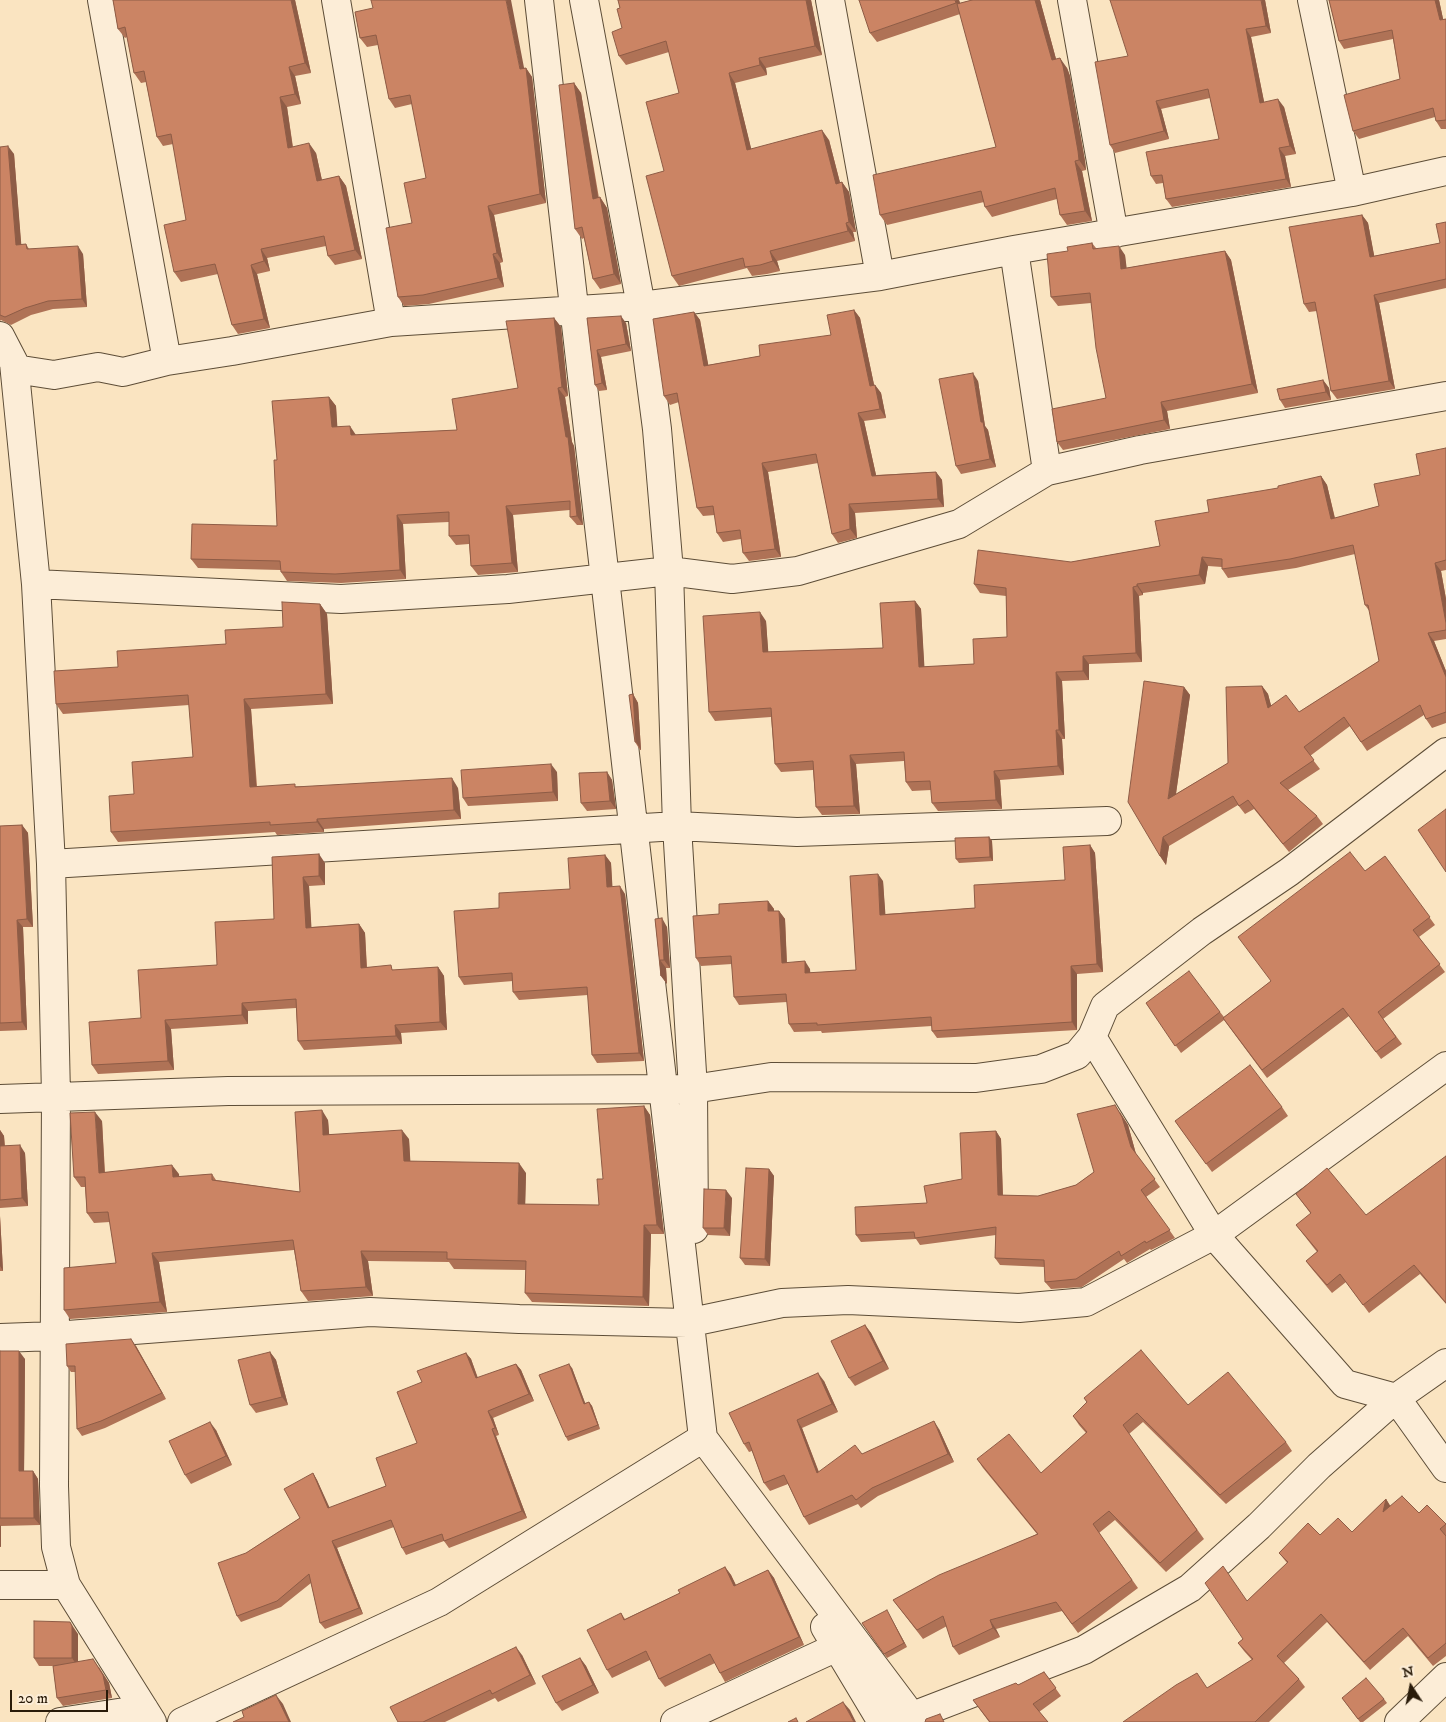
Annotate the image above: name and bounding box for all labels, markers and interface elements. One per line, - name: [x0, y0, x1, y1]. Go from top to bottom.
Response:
- north arrow: [1386, 1662, 1436, 1712]
- text: N: [1401, 1662, 1415, 1682]
- scale bar: [12, 1680, 110, 1712]
- text: 20 m: [18, 1689, 48, 1708]

